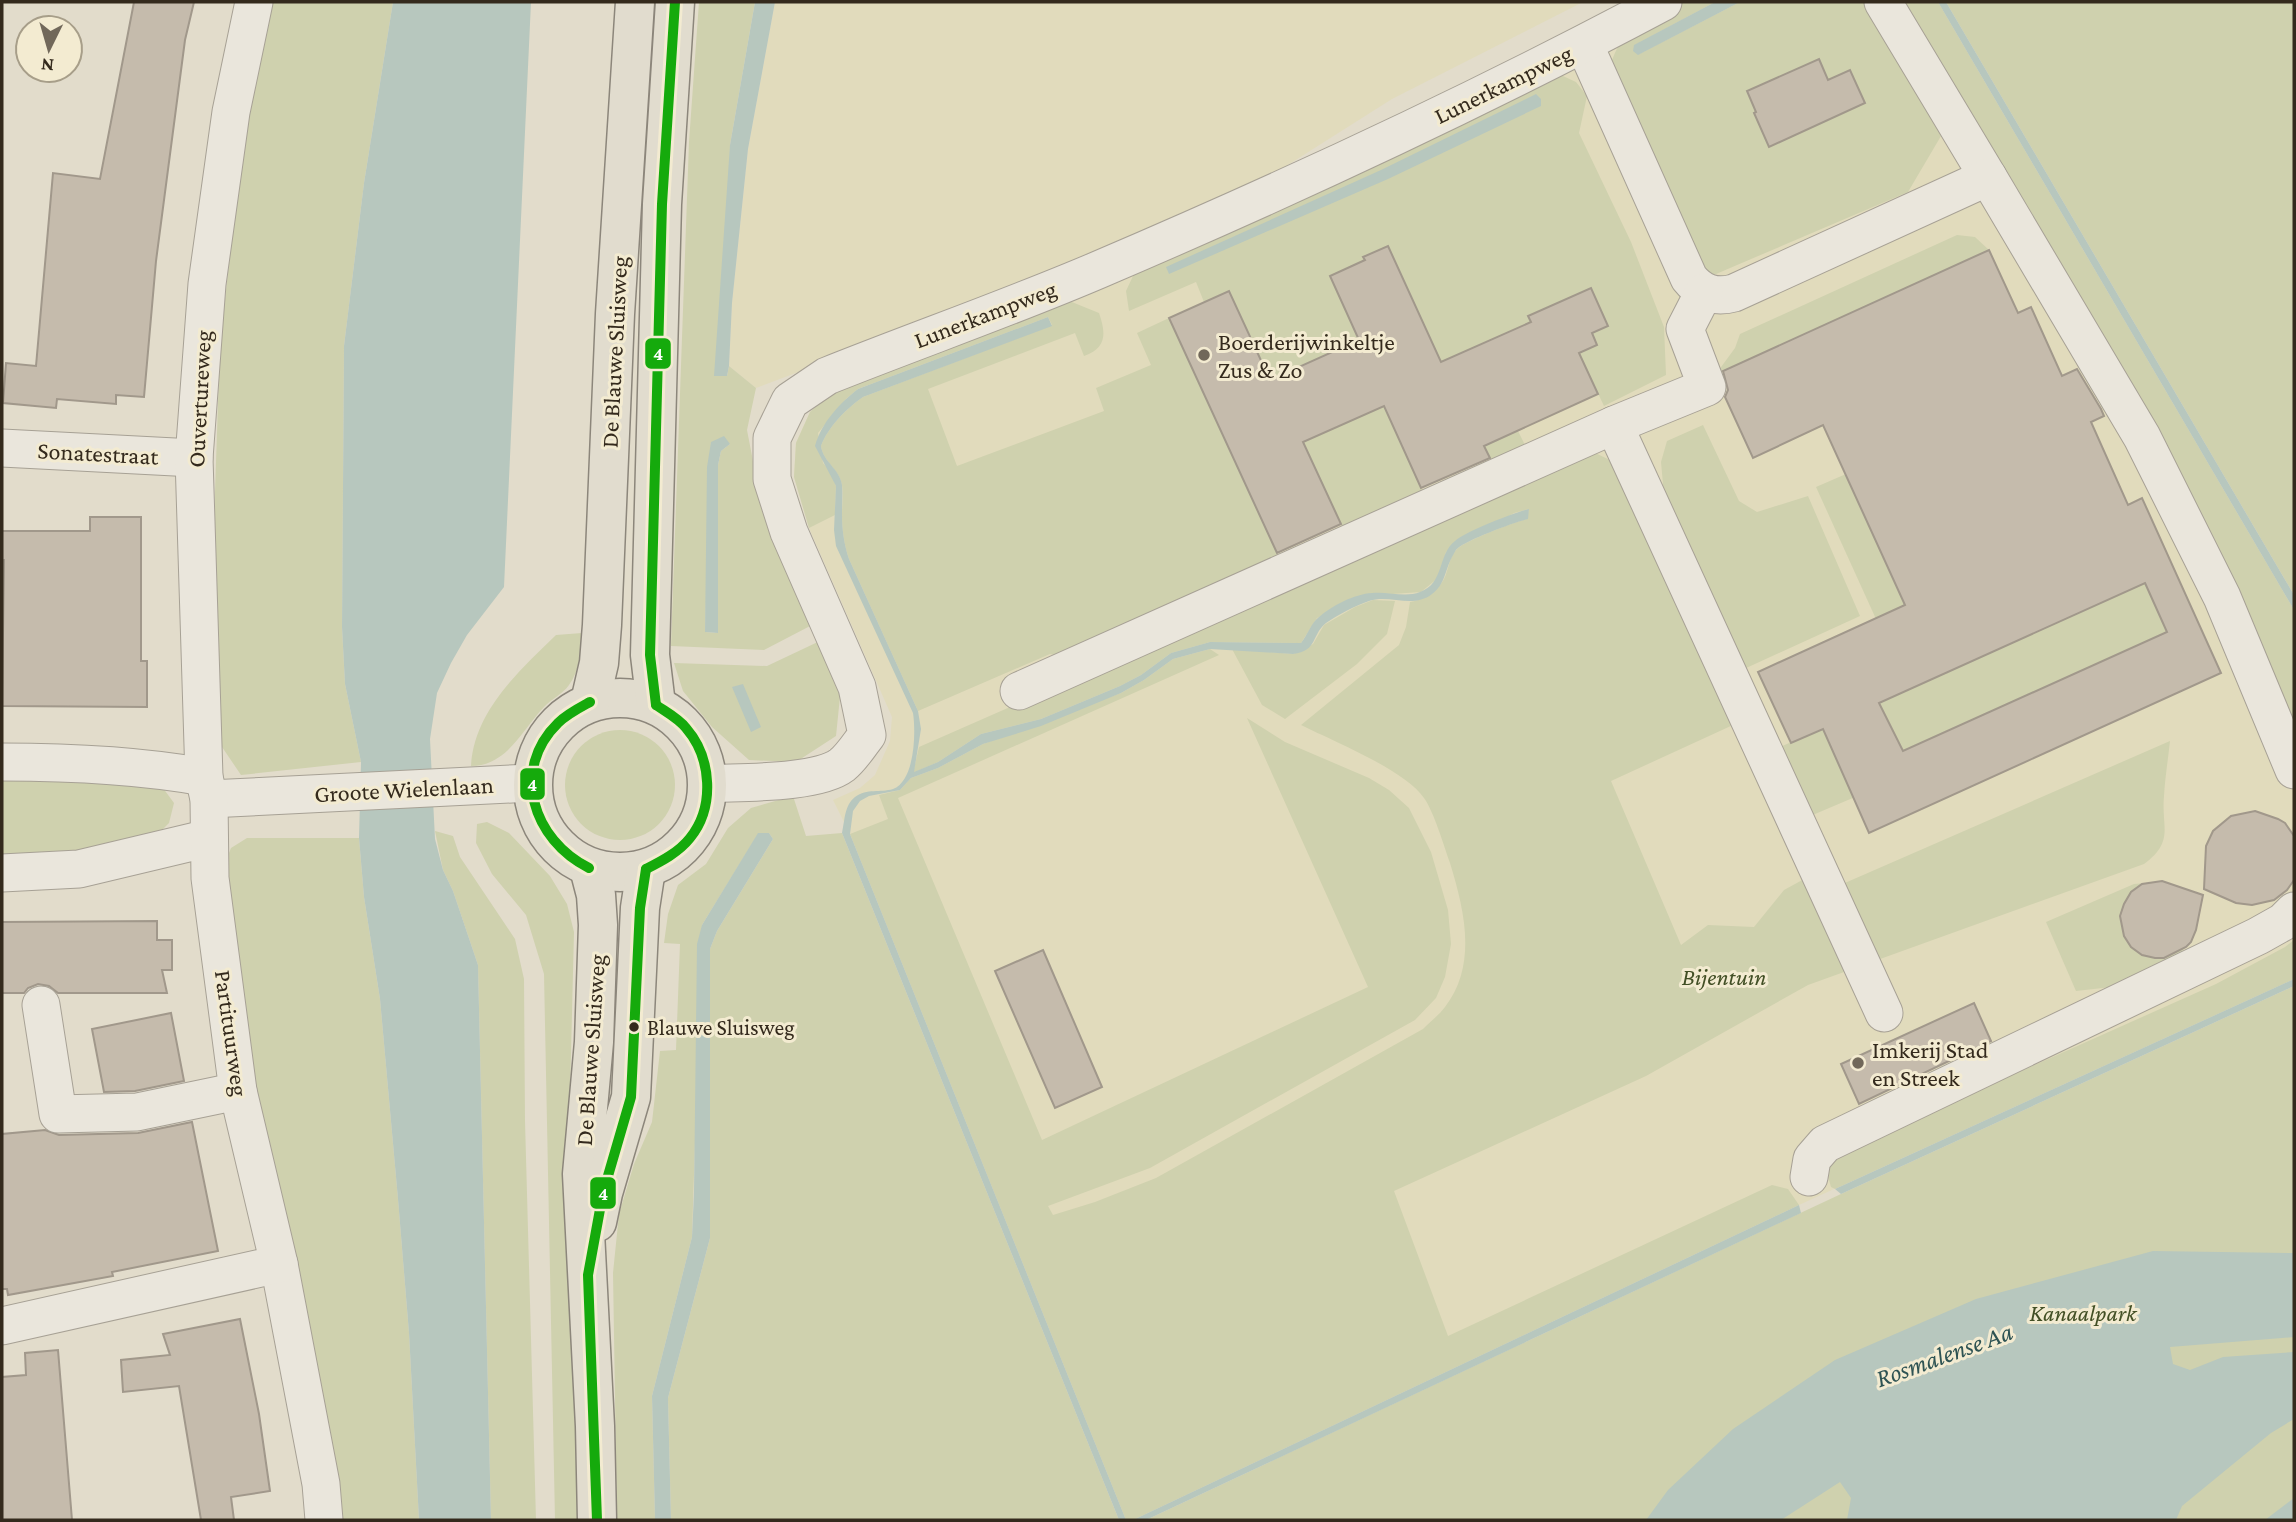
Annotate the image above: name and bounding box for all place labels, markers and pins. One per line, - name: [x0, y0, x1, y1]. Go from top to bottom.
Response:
- place label: Boerderijwinkeltje Zus & Zo: [1218, 328, 1395, 383]
- marker: Boerderijwinkeltje Zus & Zo: [1196, 347, 1212, 363]
- place label: Blauwe Sluisweg: [647, 1015, 795, 1040]
- marker: Blauwe Sluisweg: [627, 1020, 641, 1034]
- place label: Imkerij Stad en Streek: [1872, 1036, 1989, 1091]
- marker: Imkerij Stad en Streek: [1850, 1055, 1866, 1071]

